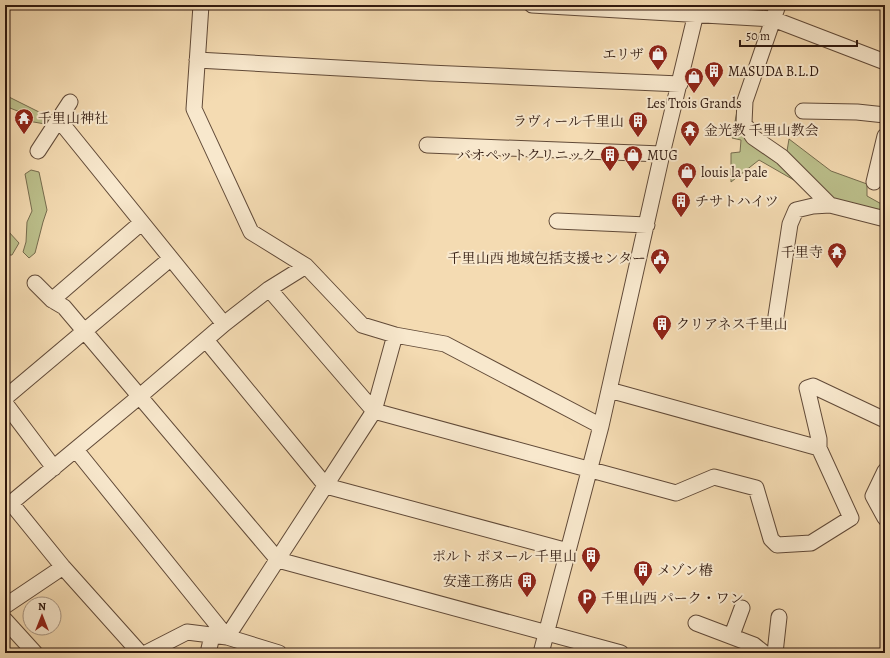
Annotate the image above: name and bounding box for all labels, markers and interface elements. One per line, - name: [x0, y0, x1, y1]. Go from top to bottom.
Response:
- scale bar: [740, 22, 857, 48]
- text: 50 m: [746, 28, 770, 44]
- shop icon: エリザ: [647, 43, 669, 71]
- place label: エリザ: [602, 45, 644, 64]
- building icon: MASUDA B.L.D: [703, 60, 725, 88]
- place label: MASUDA B.L.D: [728, 62, 819, 81]
- shop icon: Les Trois Grands: [683, 66, 705, 94]
- place label: Les Trois Grands: [646, 94, 742, 113]
- temple icon: 千里山神社: [13, 107, 35, 135]
- place label: 千里山神社: [38, 109, 108, 128]
- building icon: ラヴィール千里山: [627, 110, 649, 138]
- place label: ラヴィール千里山: [513, 112, 624, 131]
- temple icon: 金光教 千里山教会: [679, 119, 701, 147]
- place label: 金光教 千里山教会: [704, 121, 819, 140]
- building icon: バオペットクリニック: [599, 144, 621, 172]
- shop icon: MUG: [622, 144, 644, 172]
- place label: バオペットクリニック: [457, 146, 596, 165]
- place label: MUG: [647, 146, 678, 165]
- shop icon: louis la pale: [676, 161, 698, 189]
- place label: louis la pale: [701, 163, 768, 182]
- building icon: チサトハイツ: [670, 190, 692, 218]
- place label: チサトハイツ: [695, 192, 779, 211]
- temple icon: 千里寺: [826, 241, 848, 269]
- place label: 千里寺: [781, 243, 823, 262]
- public building icon: 千里山西 地域包括支援センター: [649, 247, 671, 275]
- place label: 千里山西 地域包括支援センター: [448, 249, 646, 268]
- building icon: クリアネス千里山: [651, 313, 673, 341]
- place label: クリアネス千里山: [676, 315, 787, 334]
- building icon: ポルト ボヌール 千里山: [580, 545, 602, 573]
- place label: ポルト ボヌール 千里山: [432, 547, 577, 566]
- building icon: メゾン椿: [632, 559, 654, 587]
- place label: メゾン椿: [657, 561, 714, 580]
- building icon: 安達工務店: [516, 570, 538, 598]
- place label: 安達工務店: [443, 572, 513, 591]
- parking icon: 千里山西 パーク・ワン: [576, 587, 598, 615]
- place label: 千里山西 パーク・ワン: [601, 589, 744, 608]
- north arrow: [22, 596, 62, 636]
- text: N: [38, 599, 46, 614]

